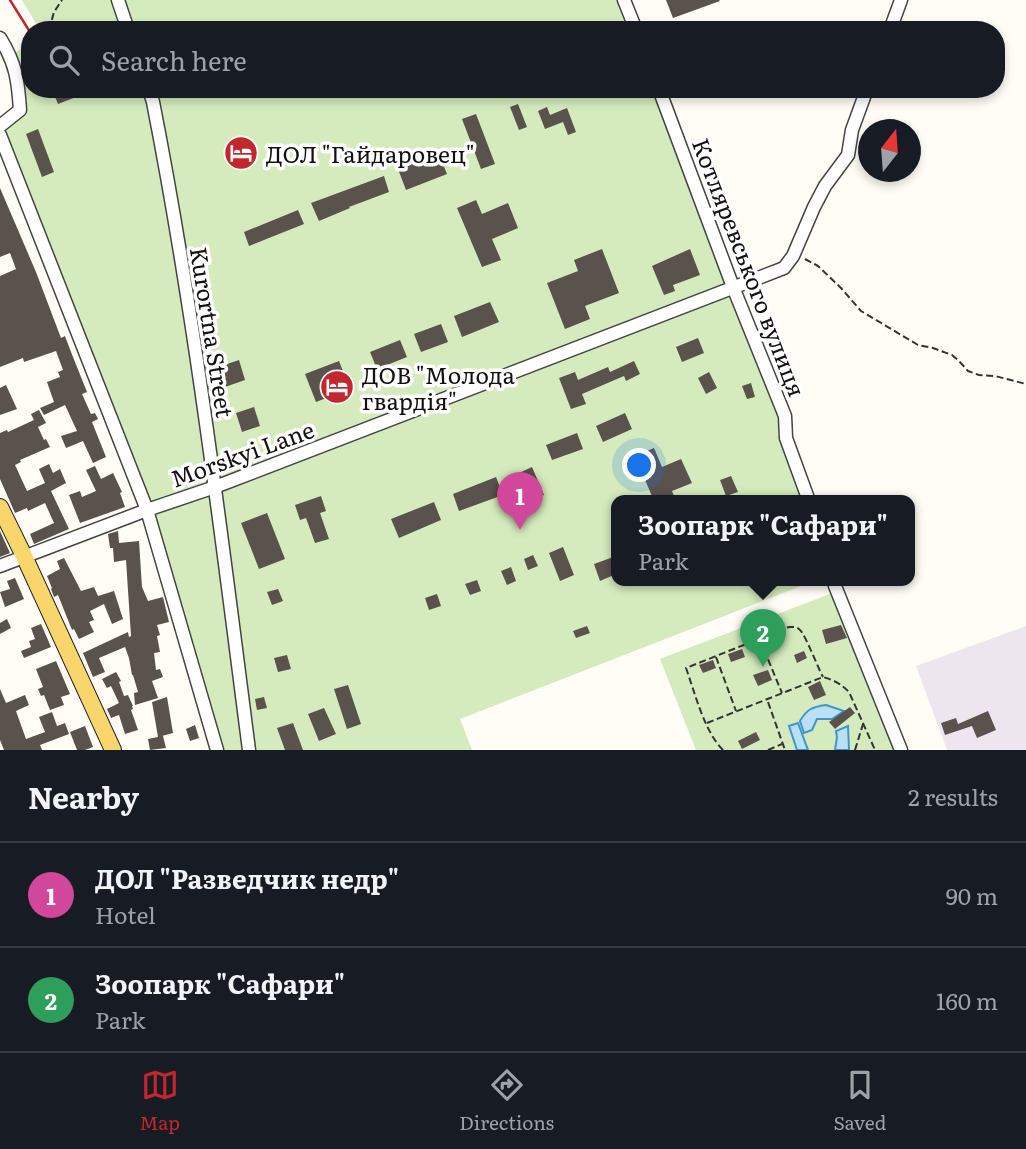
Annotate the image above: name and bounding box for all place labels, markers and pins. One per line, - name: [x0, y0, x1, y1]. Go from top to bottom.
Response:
- hotel icon: ДОЛ "Гайдаровец": [222, 134, 260, 172]
- place label: ДОЛ "Гайдаровец": [266, 136, 475, 170]
- place label: ДОВ "Молода гвардія": [362, 357, 516, 417]
- hotel icon: ДОВ "Молода гвардія": [318, 368, 356, 406]
- pin: 1: [497, 472, 543, 530]
- pin: 2: [740, 609, 786, 667]

